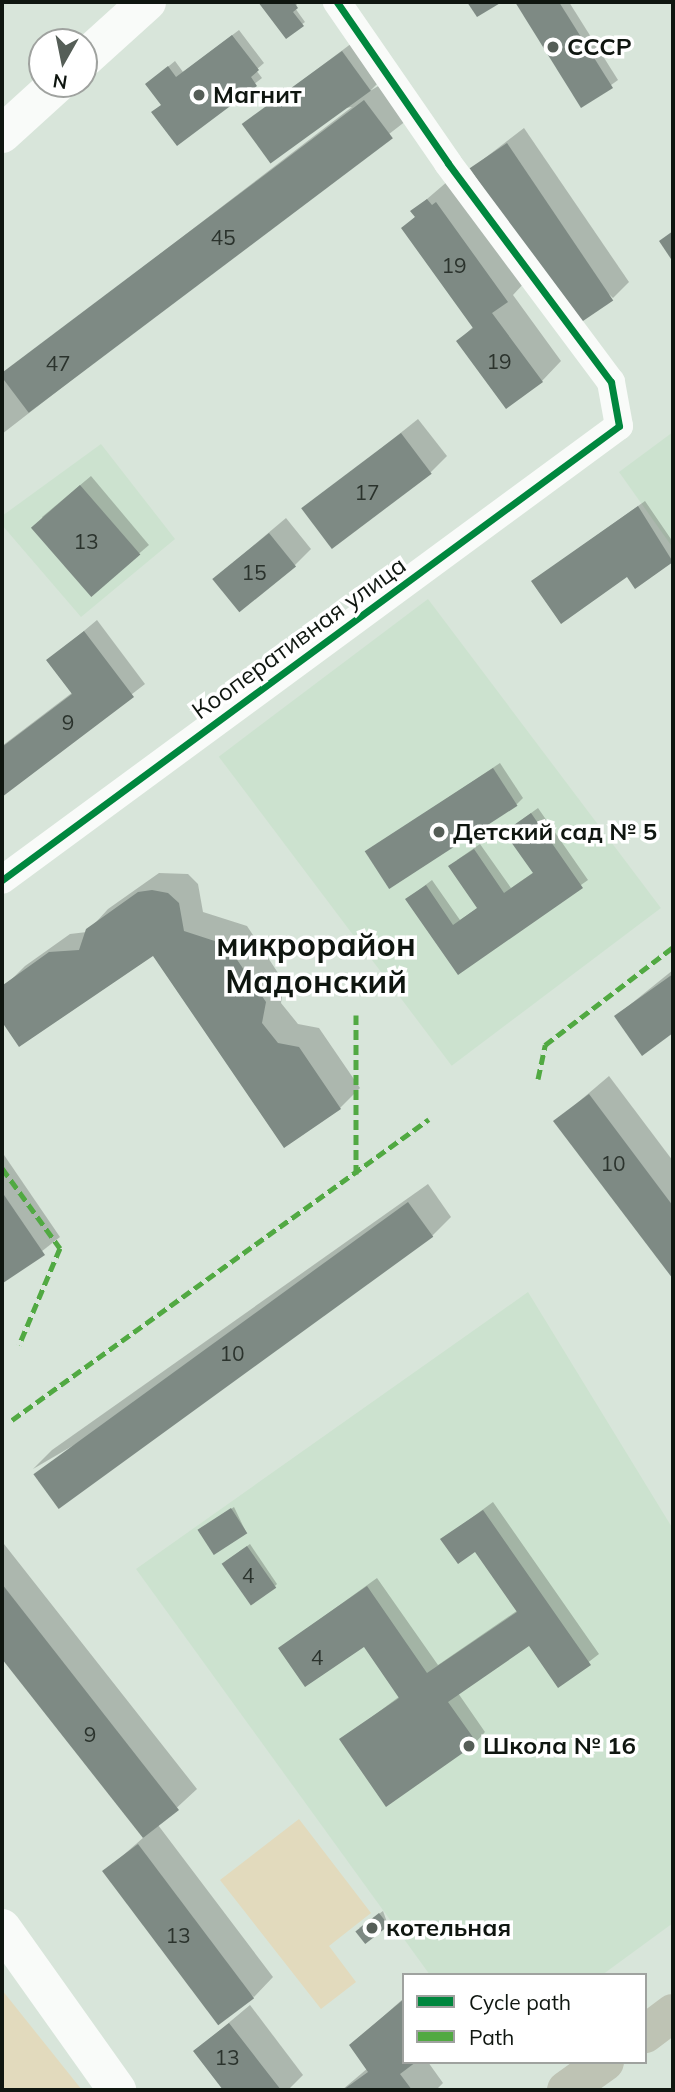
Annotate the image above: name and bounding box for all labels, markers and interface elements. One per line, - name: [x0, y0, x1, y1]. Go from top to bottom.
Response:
- north arrow: [28, 28, 98, 98]
- place label: СССР: [567, 33, 632, 61]
- marker: СССР: [545, 39, 561, 55]
- text: N: [51, 69, 69, 95]
- place label: Магнит: [213, 81, 302, 109]
- marker: Магнит: [191, 87, 207, 103]
- house number: 45: [210, 224, 236, 250]
- house number: 19: [441, 252, 467, 278]
- house number: 19: [486, 348, 512, 374]
- house number: 47: [45, 350, 71, 376]
- house number: 17: [354, 479, 380, 505]
- house number: 13: [73, 528, 99, 554]
- street label: Кооперативная улица: [186, 551, 412, 725]
- house number: 15: [241, 559, 267, 585]
- house number: 9: [62, 709, 74, 735]
- place label: Детский сад № 5: [453, 818, 657, 846]
- marker: Детский сад № 5: [431, 824, 447, 840]
- district label: микрорайон Мадонский: [216, 926, 416, 1001]
- house number: 10: [600, 1150, 626, 1176]
- house number: 10: [219, 1340, 245, 1366]
- house number: 4: [242, 1562, 254, 1588]
- house number: 4: [311, 1644, 323, 1670]
- house number: 9: [84, 1721, 96, 1747]
- place label: Школа № 16: [483, 1732, 636, 1760]
- marker: Школа № 16: [461, 1738, 477, 1754]
- place label: котельная: [386, 1914, 511, 1942]
- marker: котельная: [364, 1920, 380, 1936]
- house number: 13: [165, 1922, 191, 1948]
- legend: [402, 1973, 647, 2064]
- text: Cycle path: [469, 1989, 571, 2015]
- text: Path: [469, 2024, 514, 2050]
- house number: 13: [214, 2044, 240, 2070]

